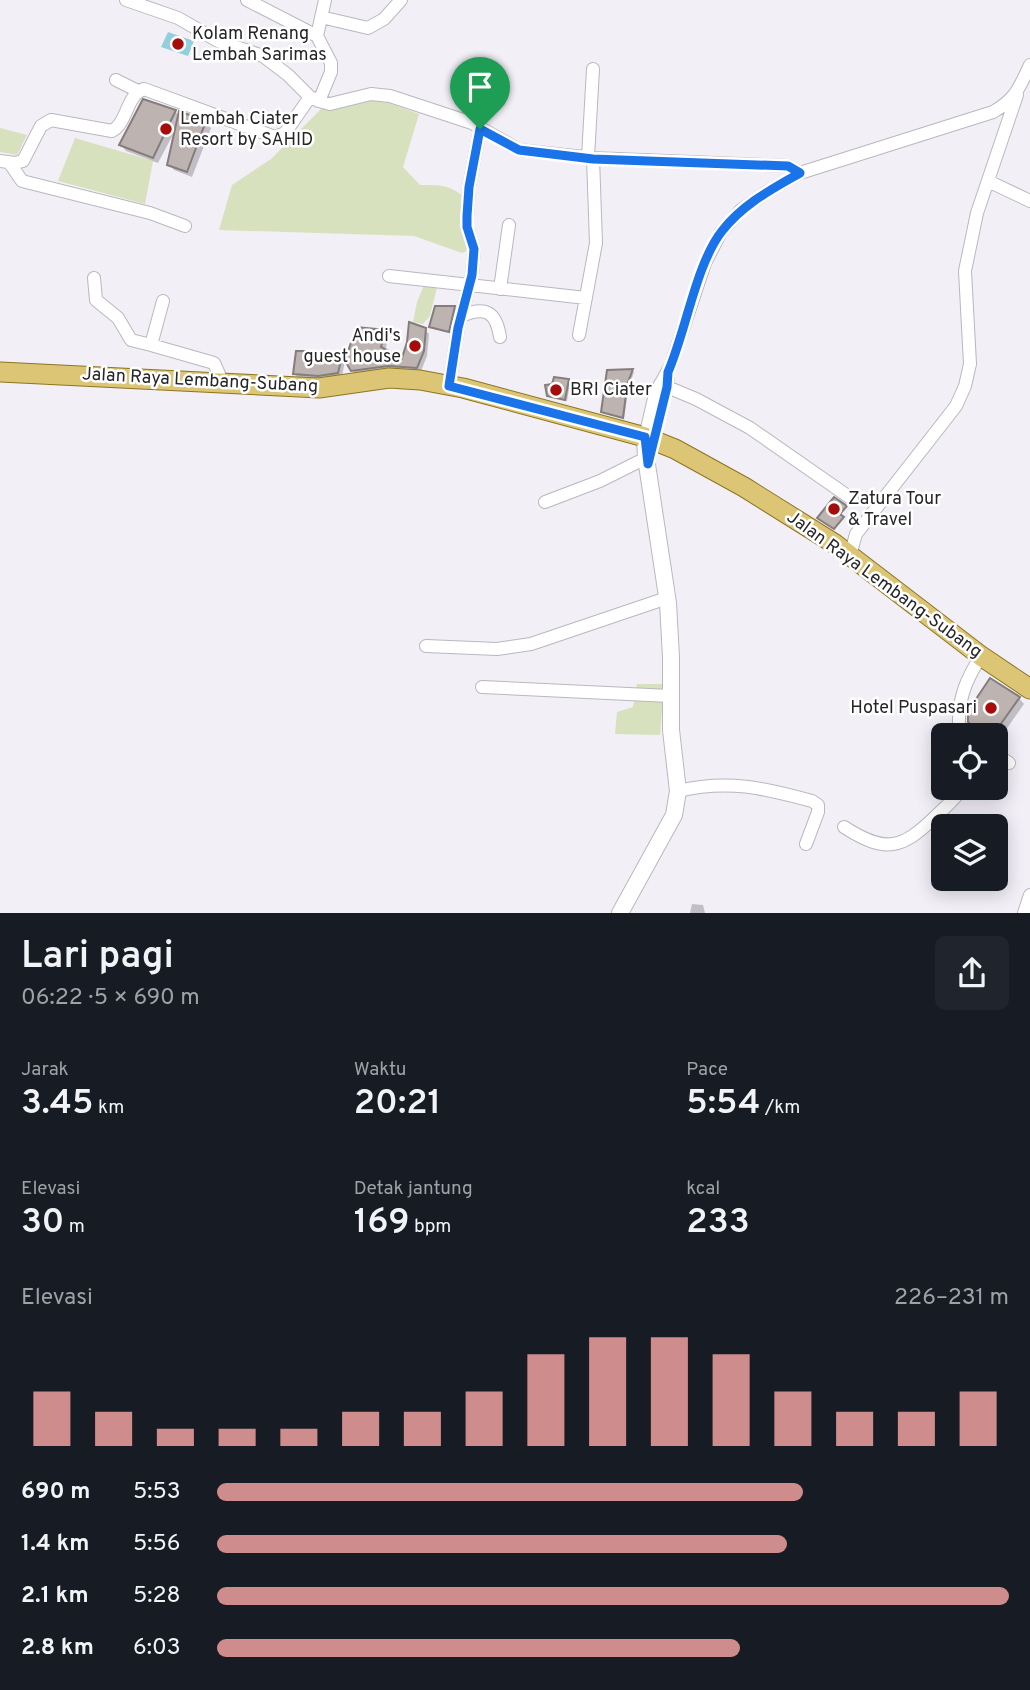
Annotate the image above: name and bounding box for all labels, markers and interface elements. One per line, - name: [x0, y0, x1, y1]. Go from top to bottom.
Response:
- place label: Kolam Renang Lembah Sarimas: [192, 23, 327, 67]
- marker: Kolam Renang Lembah Sarimas: [170, 36, 186, 52]
- pin: [450, 57, 510, 129]
- icon: arrive: [461, 68, 499, 106]
- place label: Lembah Ciater Resort by SAHID: [180, 108, 313, 152]
- marker: Lembah Ciater Resort by SAHID: [158, 121, 174, 137]
- place label: Andi's guest house: [303, 325, 401, 369]
- marker: Andi's guest house: [407, 338, 423, 354]
- street label: Jalan Raya Lembang-Subang: [81, 363, 319, 399]
- place label: BRI Ciater: [570, 379, 652, 402]
- marker: BRI Ciater: [548, 382, 564, 398]
- place label: Zatura Tour & Travel: [848, 488, 941, 532]
- marker: Zatura Tour & Travel: [826, 501, 842, 517]
- street label: Jalan Raya Lembang-Subang: [782, 506, 986, 664]
- place label: Hotel Puspasari: [850, 697, 977, 720]
- marker: Hotel Puspasari: [983, 700, 999, 716]
- map controls: [931, 723, 1008, 891]
- button: locate: [931, 723, 1008, 800]
- button: layers: [931, 814, 1008, 891]
- text: Lari pagi: [21, 933, 174, 982]
- button: share: [935, 936, 1009, 1010]
- text: 06:22 · 5 × 690 m: [21, 984, 200, 1013]
- text: Jarak: [21, 1058, 69, 1082]
- text: Waktu: [354, 1058, 406, 1082]
- text: Pace: [686, 1058, 728, 1082]
- text: 3.45: [21, 1082, 93, 1126]
- text: 20:21: [354, 1082, 441, 1126]
- text: 5:54: [686, 1082, 761, 1126]
- text: km: [93, 1096, 124, 1120]
- text: /km: [761, 1096, 800, 1120]
- text: Elevasi: [21, 1177, 80, 1201]
- text: Detak jantung: [354, 1177, 473, 1201]
- text: kcal: [686, 1177, 720, 1201]
- text: 30: [21, 1201, 64, 1245]
- text: 169: [354, 1201, 410, 1245]
- text: 233: [686, 1201, 750, 1245]
- text: m: [64, 1215, 85, 1239]
- text: bpm: [410, 1215, 451, 1239]
- text: Elevasi: [21, 1284, 93, 1313]
- text: 226–231 m: [894, 1284, 1009, 1313]
- text: 690 m: [21, 1478, 90, 1507]
- text: 5:53: [133, 1478, 181, 1507]
- text: 1.4 km: [21, 1530, 89, 1559]
- text: 5:56: [133, 1530, 180, 1559]
- text: 2.1 km: [21, 1582, 89, 1611]
- text: 5:28: [133, 1582, 181, 1611]
- text: 2.8 km: [21, 1634, 94, 1663]
- text: 6:03: [133, 1634, 181, 1663]

